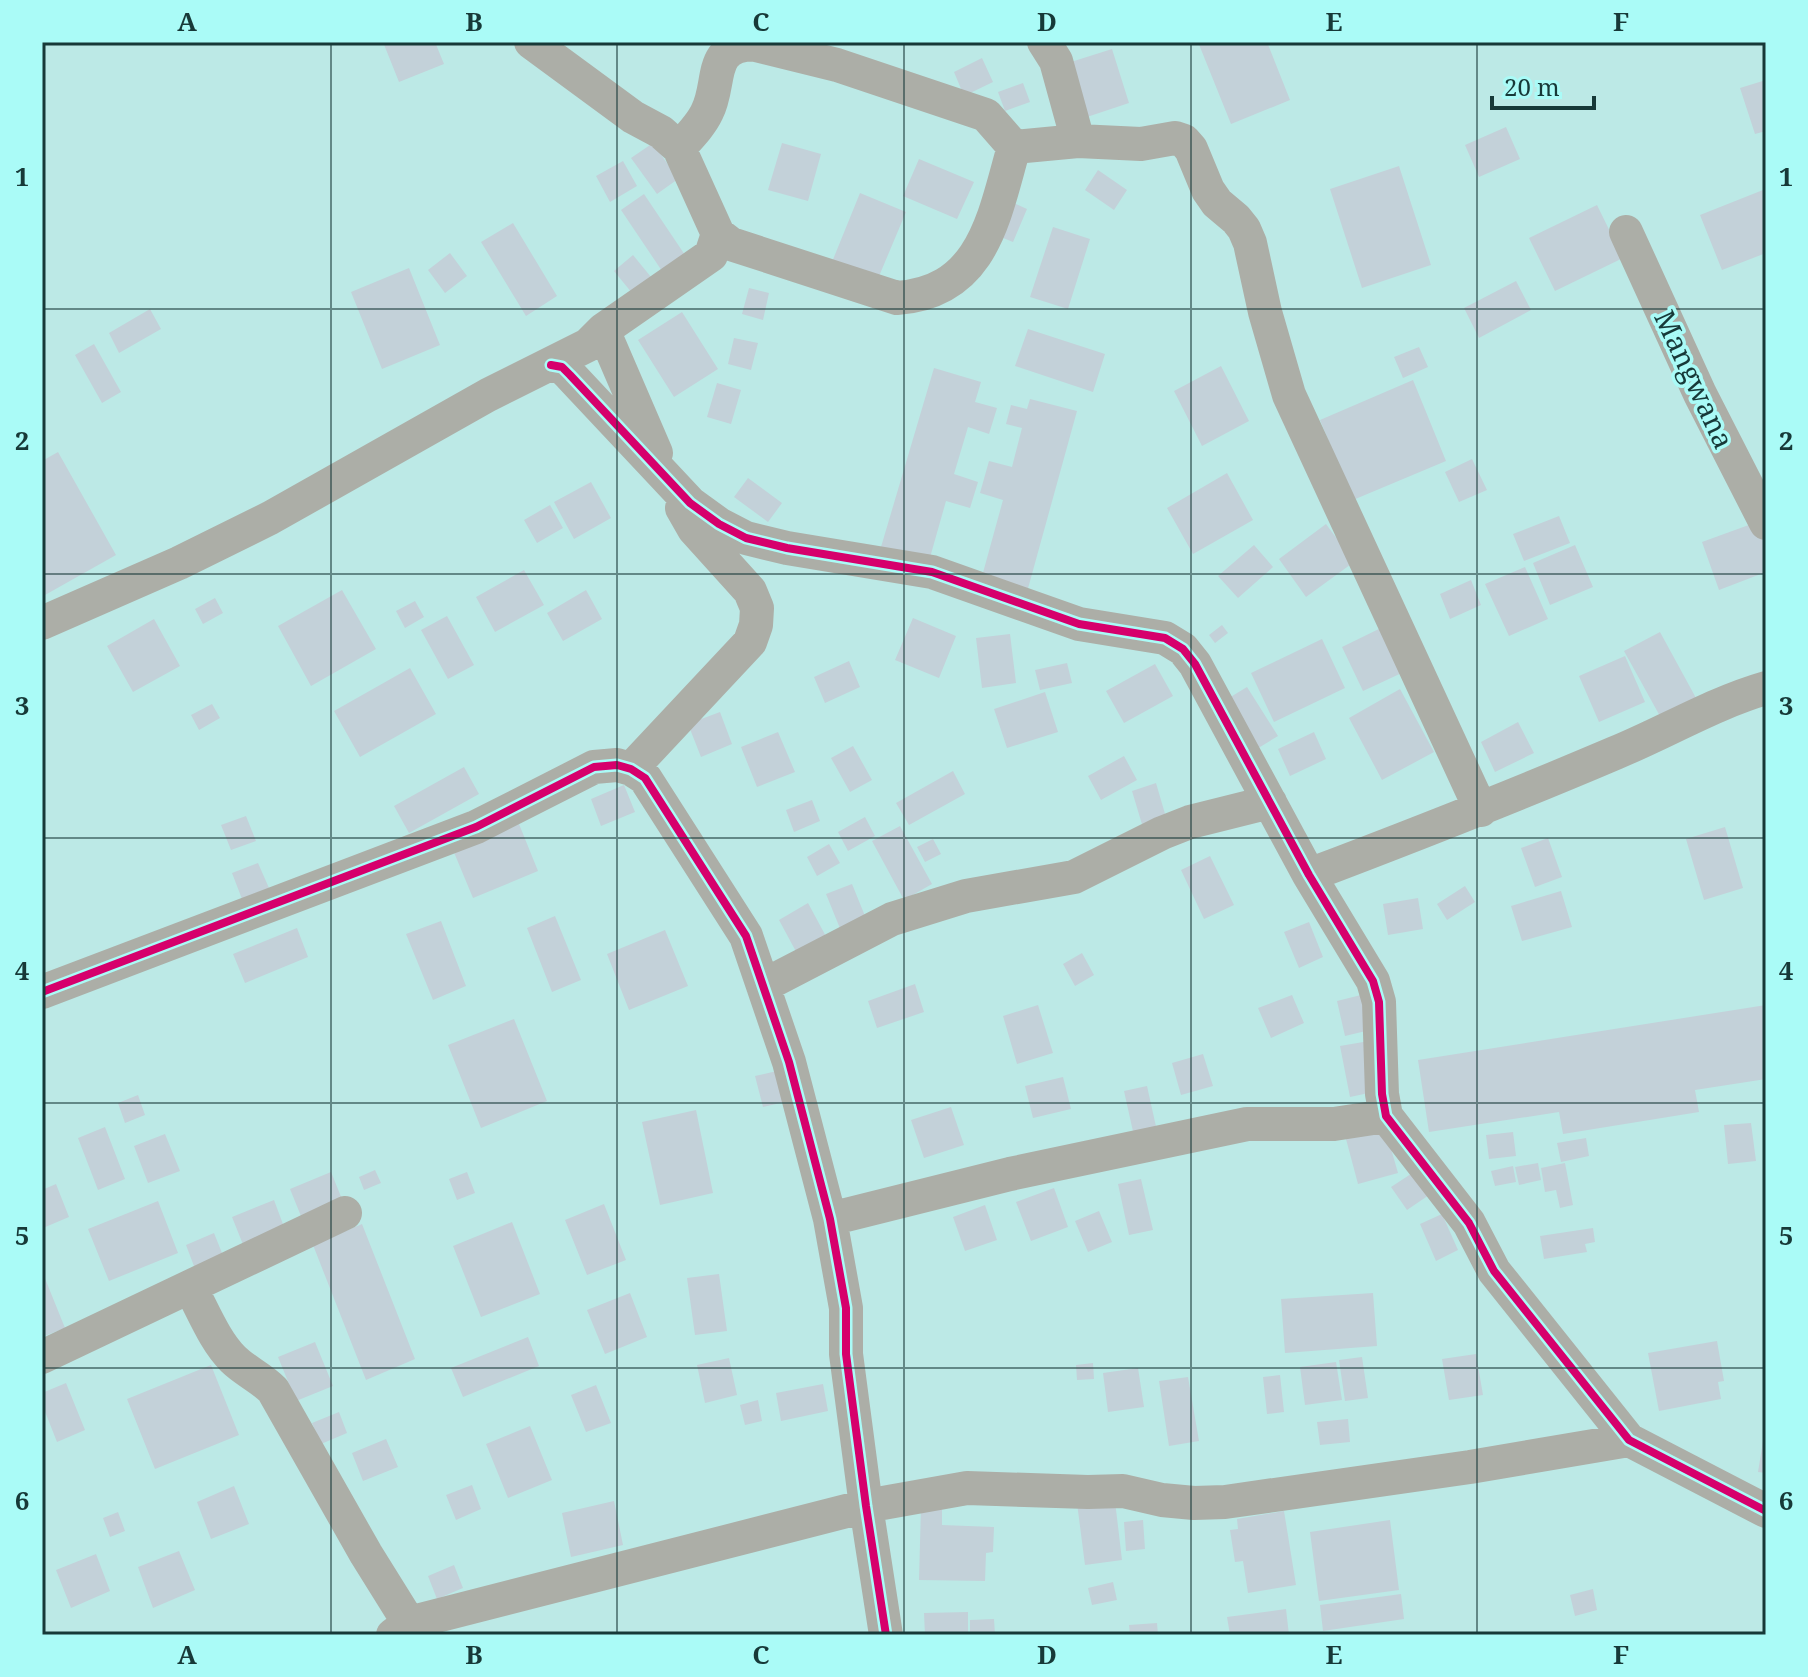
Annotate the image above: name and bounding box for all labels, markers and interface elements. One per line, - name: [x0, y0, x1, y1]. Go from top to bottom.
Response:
- text: A: [177, 3, 197, 39]
- text: B: [465, 3, 483, 39]
- text: C: [752, 3, 770, 39]
- text: D: [1037, 3, 1057, 39]
- text: E: [1326, 3, 1343, 39]
- text: F: [1613, 3, 1629, 39]
- scale bar: [1492, 60, 1594, 110]
- text: 20 m: [1504, 70, 1560, 103]
- text: 1: [15, 158, 29, 194]
- text: 1: [1779, 158, 1793, 194]
- street label: Mangwana: [1646, 303, 1744, 455]
- text: 2: [15, 422, 29, 458]
- text: 2: [1779, 422, 1793, 458]
- text: 3: [15, 687, 29, 723]
- text: 3: [1779, 687, 1793, 723]
- text: 4: [15, 952, 30, 988]
- text: 4: [1779, 952, 1794, 988]
- text: 5: [15, 1217, 29, 1253]
- text: 5: [1779, 1217, 1793, 1253]
- text: 6: [15, 1482, 29, 1518]
- text: 6: [1779, 1482, 1793, 1518]
- text: A: [177, 1636, 197, 1672]
- text: B: [465, 1636, 483, 1672]
- text: C: [752, 1636, 770, 1672]
- text: D: [1037, 1636, 1057, 1672]
- text: E: [1326, 1636, 1343, 1672]
- text: F: [1613, 1636, 1629, 1672]

